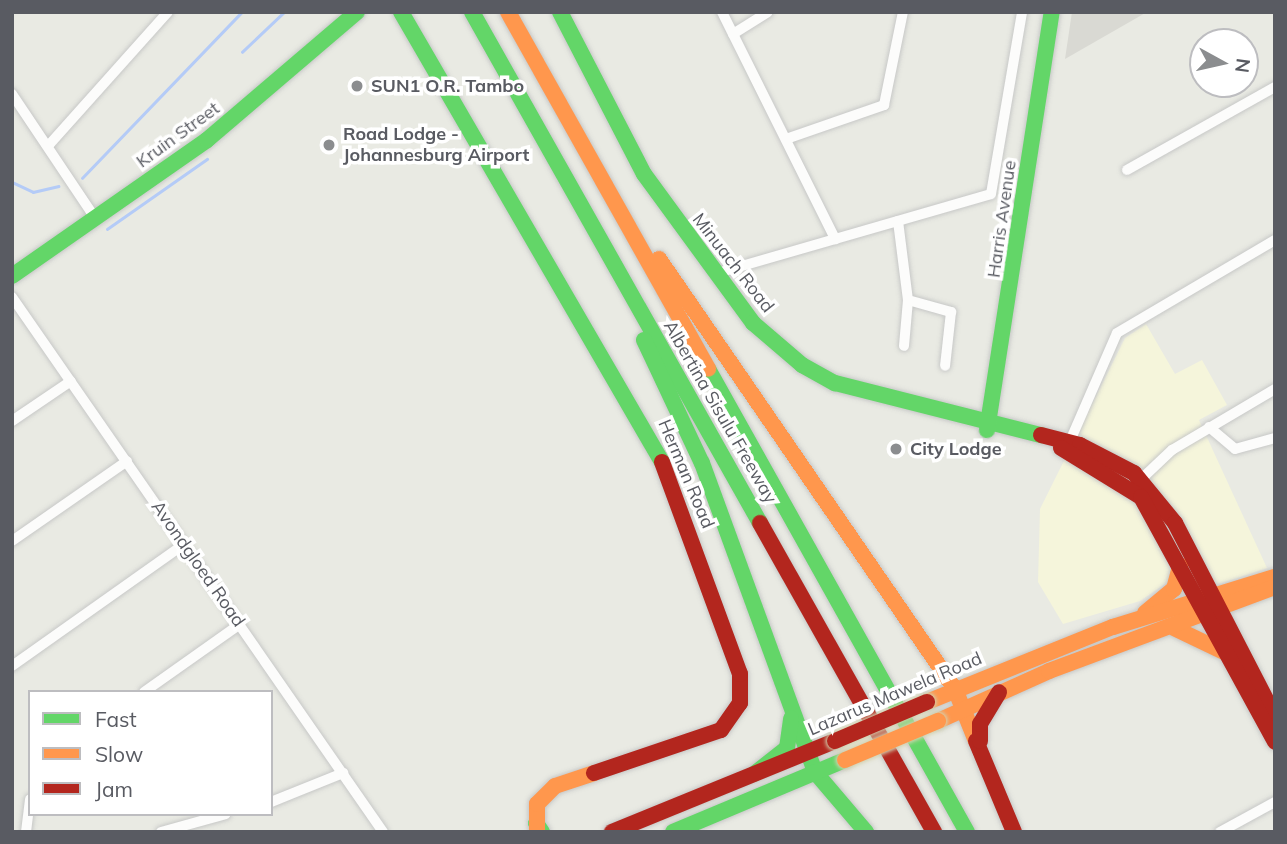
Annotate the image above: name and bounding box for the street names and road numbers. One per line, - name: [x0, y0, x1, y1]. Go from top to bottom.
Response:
- street label: Kruin Street: [132, 98, 224, 172]
- street label: Harris Avenue: [983, 159, 1021, 279]
- street label: Minuach Road: [688, 209, 778, 317]
- street label: Albertina Sisulu Freeway: [659, 317, 781, 507]
- street label: Herman Road: [653, 416, 719, 532]
- street label: Avondgloed Road: [147, 497, 249, 631]
- street label: Lazarus Mawela Road: [805, 648, 985, 740]

